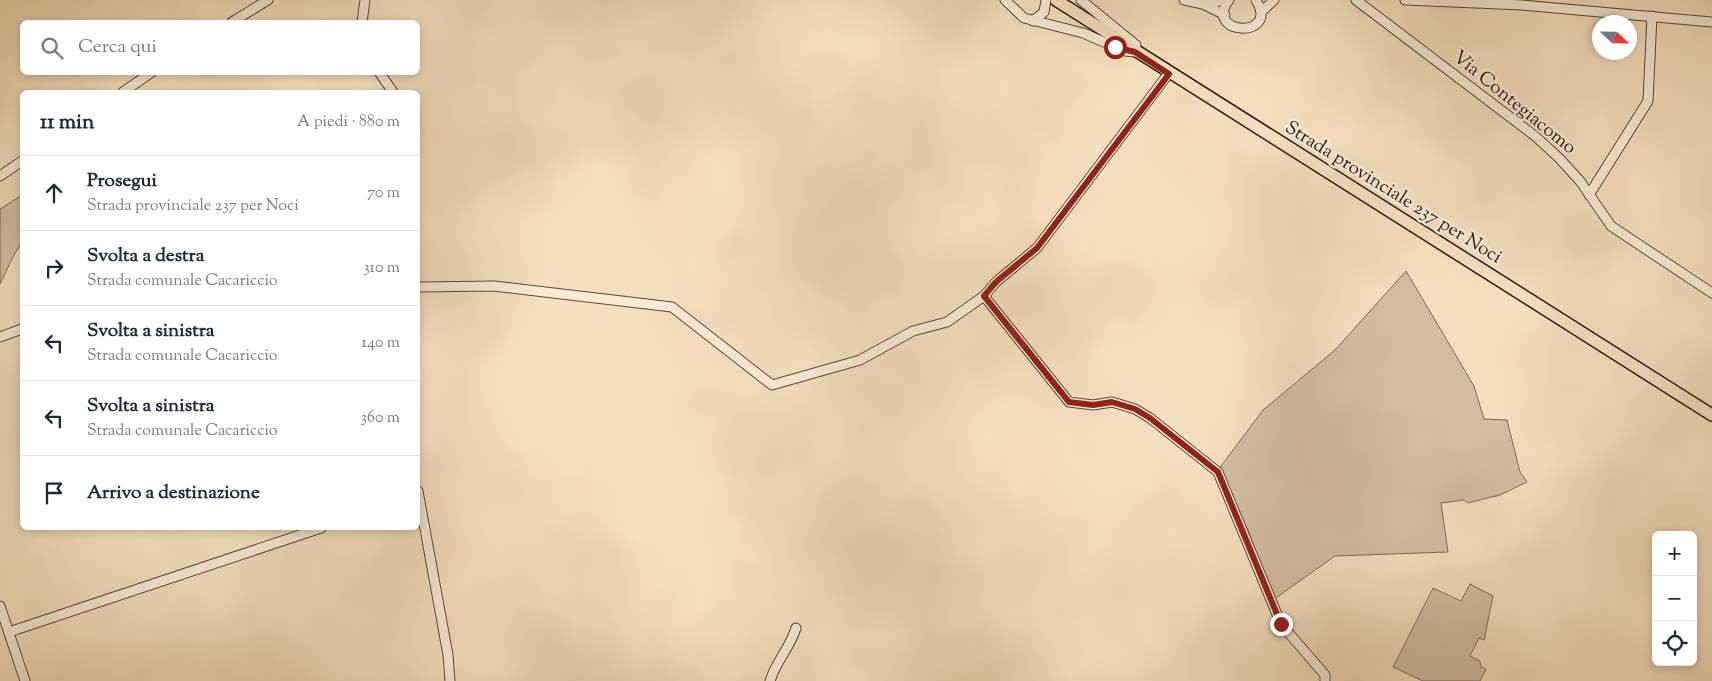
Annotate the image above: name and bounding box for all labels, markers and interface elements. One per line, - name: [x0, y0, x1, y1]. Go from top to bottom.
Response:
- north arrow: [1592, 15, 1637, 60]
- search box: [20, 20, 420, 75]
- icon: search: [38, 34, 66, 62]
- text: Cerca qui: [78, 34, 157, 61]
- route start: [1104, 36, 1127, 59]
- street label: Via Contegiacomo: [1446, 45, 1582, 161]
- text: 11 min: [40, 108, 95, 138]
- text: A piedi · 880 m: [297, 111, 400, 134]
- street label: Strada provinciale 237 per Noci: [1279, 115, 1507, 271]
- text: Prosegui: [87, 168, 157, 195]
- icon: ahead: [40, 179, 68, 207]
- text: 70 m: [367, 182, 400, 205]
- text: Strada provinciale 237 per Noci: [87, 195, 299, 218]
- text: Svolta a destra: [87, 243, 204, 270]
- icon: right: [40, 254, 68, 282]
- text: 310 m: [363, 257, 400, 280]
- text: Strada comunale Cacariccio: [87, 270, 278, 293]
- text: Svolta a sinistra: [87, 318, 215, 345]
- icon: left: [40, 329, 68, 357]
- text: 140 m: [362, 332, 400, 355]
- text: Strada comunale Cacariccio: [87, 345, 278, 368]
- text: Svolta a sinistra: [87, 393, 215, 420]
- icon: left: [40, 404, 68, 432]
- text: 360 m: [361, 407, 400, 430]
- text: Strada comunale Cacariccio: [87, 420, 278, 443]
- icon: arrive: [40, 479, 68, 507]
- text: Arrivo a destinazione: [87, 480, 260, 507]
- map controls: [1652, 531, 1697, 666]
- button: +: [1652, 531, 1697, 576]
- button: −: [1652, 576, 1697, 621]
- route end: [1270, 613, 1293, 636]
- button: locate: [1652, 621, 1697, 666]

